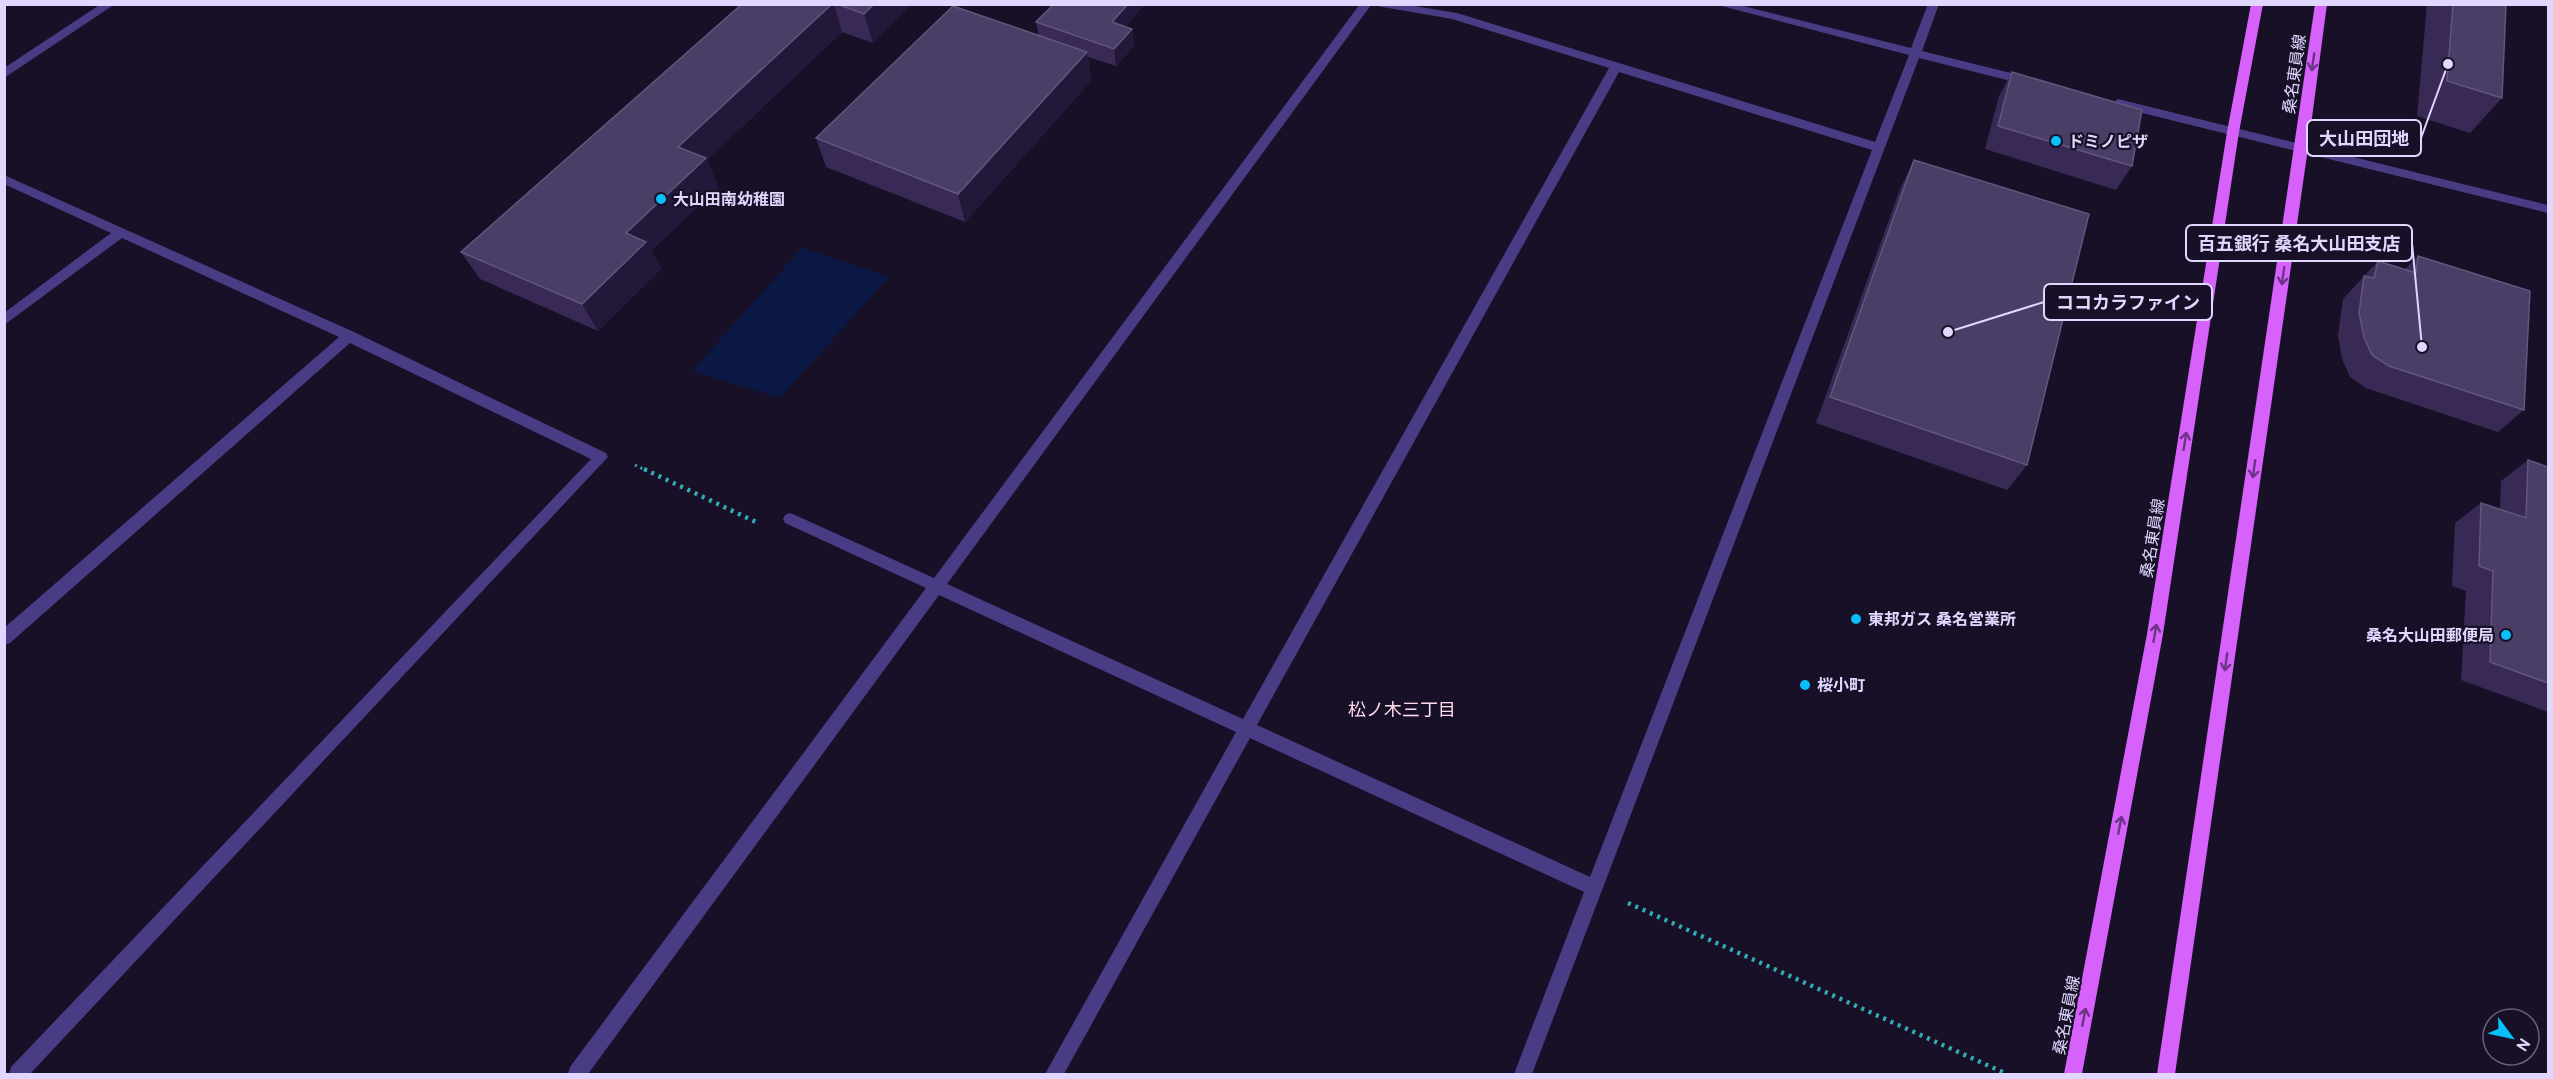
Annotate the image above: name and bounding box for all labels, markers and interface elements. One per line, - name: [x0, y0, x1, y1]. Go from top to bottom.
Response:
- street label: 桑名東員線: [2281, 33, 2311, 115]
- one-way arrow: [2308, 52, 2319, 72]
- callout: 大山田団地: [2307, 120, 2421, 156]
- text: 大山田団地: [2319, 129, 2409, 152]
- place label: ドミノピザ: [2068, 133, 2148, 153]
- marker: ドミノピザ: [2049, 134, 2063, 148]
- place label: 大山田南幼稚園: [673, 191, 785, 211]
- marker: 大山田南幼稚園: [654, 192, 668, 206]
- callout: 百五銀行 桑名大山田支店: [2186, 225, 2412, 261]
- text: 百五銀行 桑名大山田支店: [2198, 233, 2400, 257]
- one-way arrow: [2277, 266, 2288, 286]
- callout: ココカラファイン: [2044, 284, 2212, 320]
- text: ココカラファイン: [2056, 293, 2200, 316]
- one-way arrow: [2180, 431, 2191, 451]
- one-way arrow: [2249, 459, 2260, 479]
- street label: 桑名東員線: [2138, 497, 2170, 579]
- place label: 東邦ガス 桑名営業所: [1868, 611, 2016, 631]
- marker: 東邦ガス 桑名営業所: [1849, 612, 1863, 626]
- one-way arrow: [2150, 624, 2161, 644]
- place label: 桑名大山田郵便局: [2366, 627, 2494, 647]
- marker: 桑名大山田郵便局: [2499, 628, 2513, 642]
- one-way arrow: [2220, 652, 2231, 671]
- place label: 桜小町: [1817, 677, 1865, 697]
- marker: 桜小町: [1798, 678, 1812, 692]
- district label: 松ノ木三丁目: [1348, 700, 1456, 723]
- one-way arrow: [2115, 816, 2126, 836]
- street label: 桑名東員線: [2051, 974, 2085, 1057]
- north arrow: [2481, 1007, 2541, 1067]
- one-way arrow: [2079, 1008, 2090, 1027]
- text: N: [2510, 1034, 2533, 1054]

